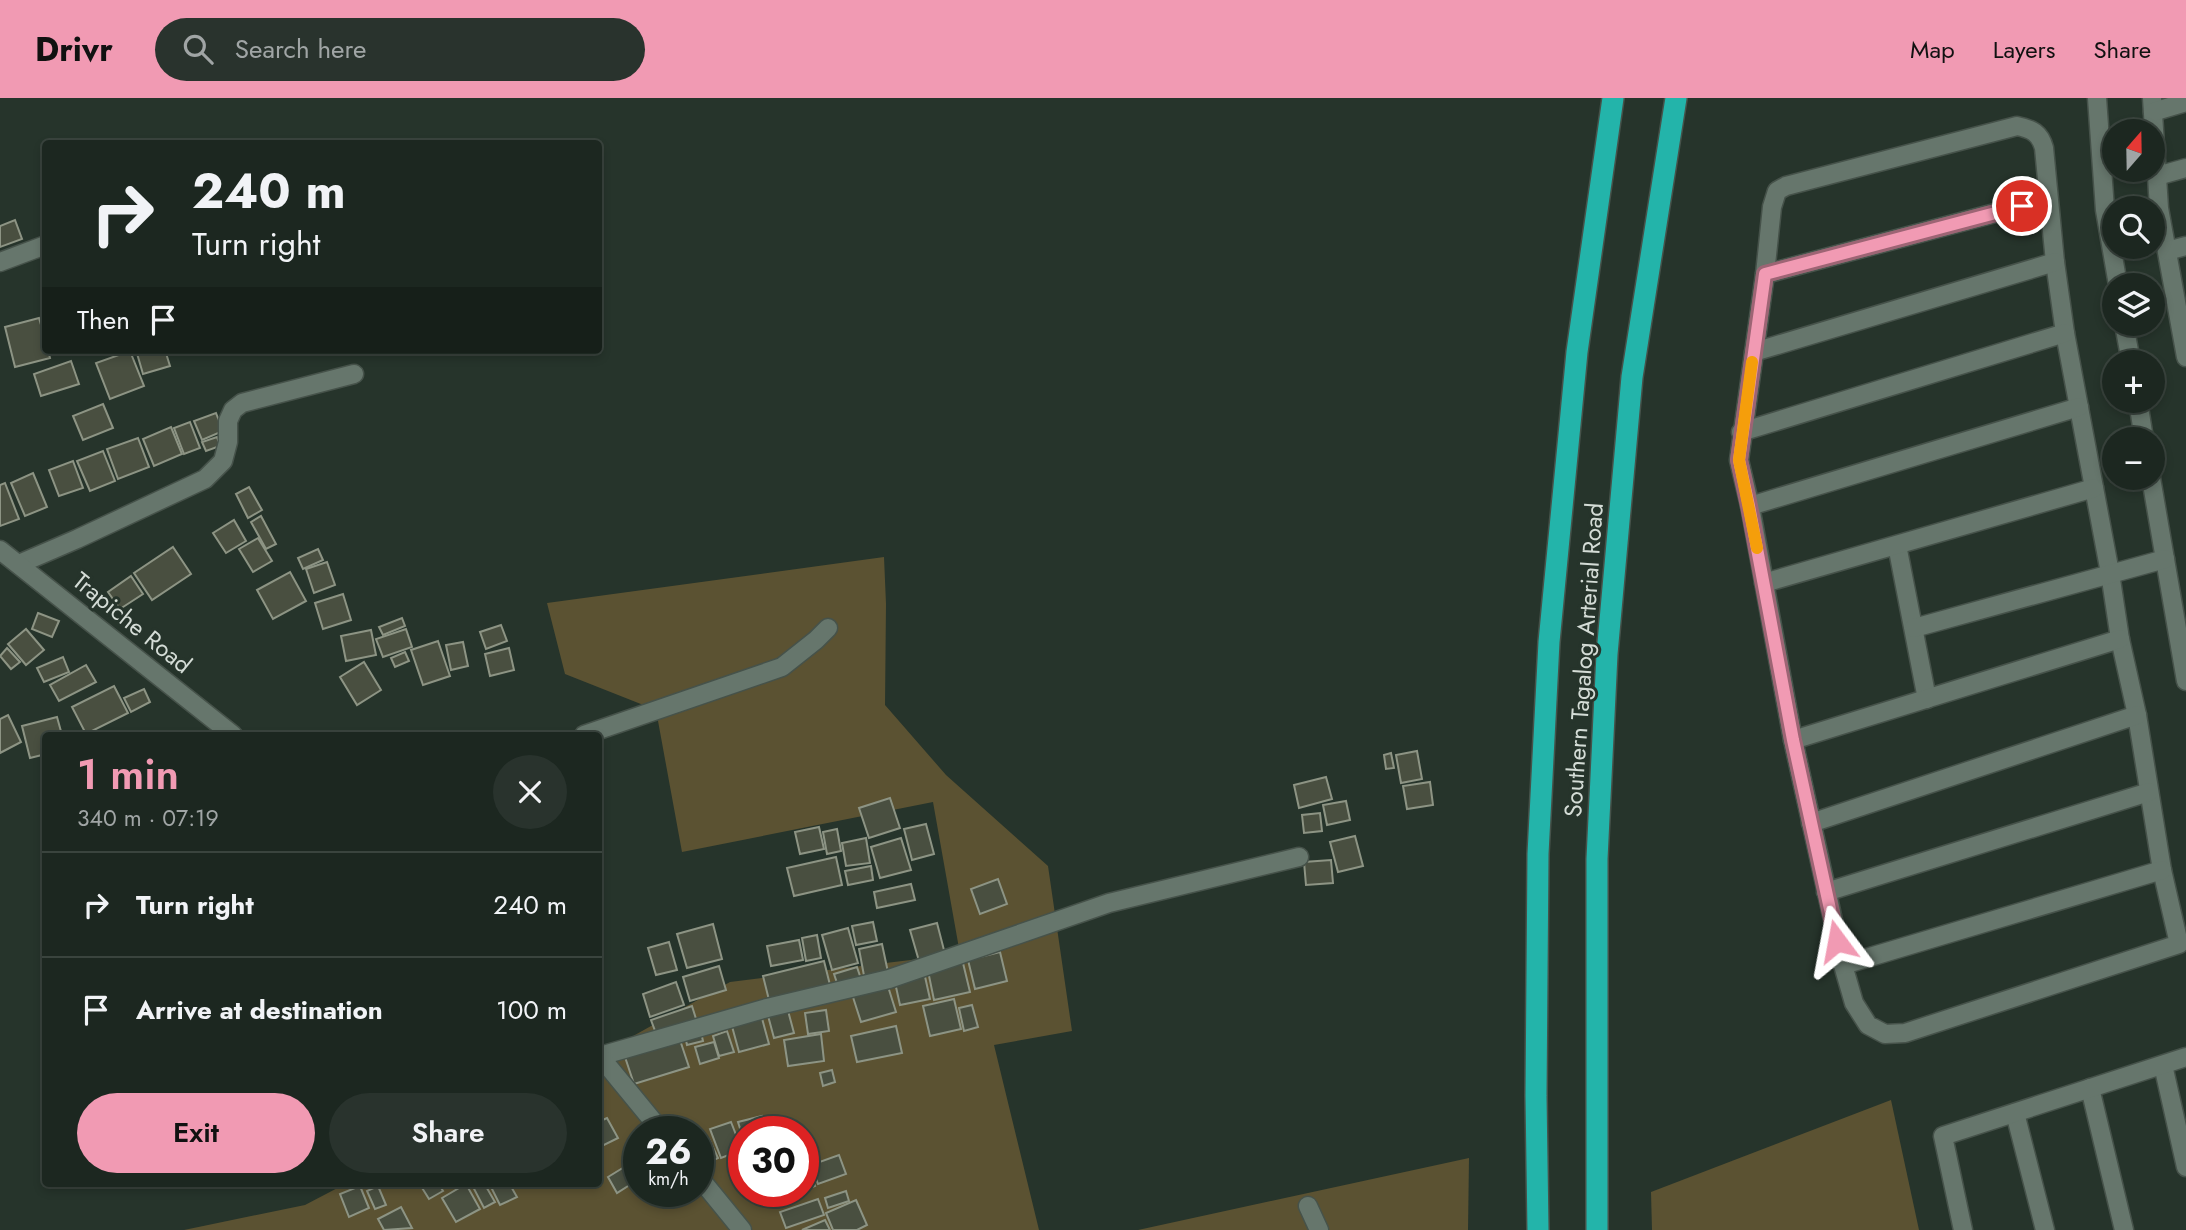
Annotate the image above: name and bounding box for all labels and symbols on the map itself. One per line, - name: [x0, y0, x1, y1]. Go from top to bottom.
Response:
- north arrow: [2102, 119, 2165, 182]
- pin: [1992, 176, 2052, 236]
- street label: Southern Tagalog Arterial Road: [1555, 501, 1612, 818]
- street label: Trapiche Road: [65, 564, 199, 682]
- position arrow: [1800, 904, 1874, 978]
- speed limit sign: 30: [728, 1116, 819, 1207]

